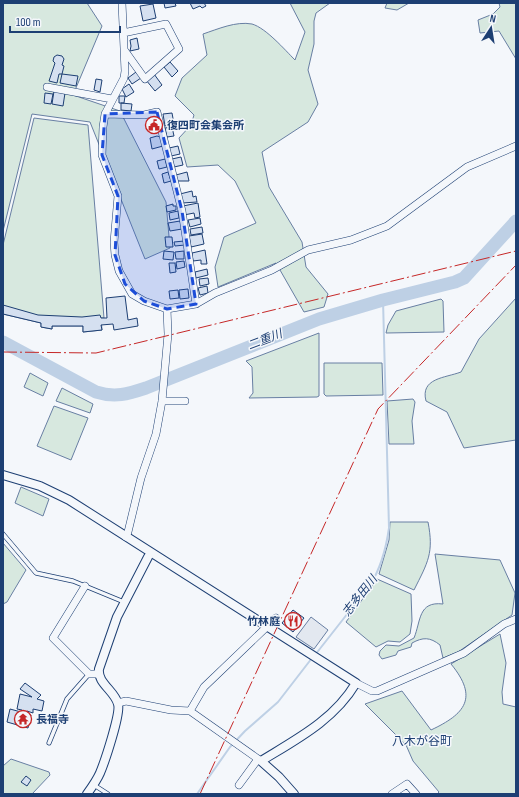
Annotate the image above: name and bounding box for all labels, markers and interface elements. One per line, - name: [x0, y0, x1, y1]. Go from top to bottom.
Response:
- scale bar: [10, 8, 120, 34]
- north arrow: [471, 8, 511, 48]
- text: N: [489, 12, 497, 26]
- text: 100 m: [16, 15, 41, 30]
- public building icon: 復四町会集会所: [144, 115, 164, 135]
- place label: 復四町会集会所: [167, 119, 244, 132]
- water label: 二重川: [246, 326, 286, 353]
- water label: 志多田川: [339, 571, 382, 620]
- restaurant icon: 竹林庭: [283, 611, 303, 631]
- place label: 竹林庭: [247, 615, 280, 628]
- temple icon: 長福寺: [13, 709, 33, 729]
- place label: 長福寺: [36, 713, 69, 726]
- district label: 八木が谷町: [392, 734, 452, 749]

